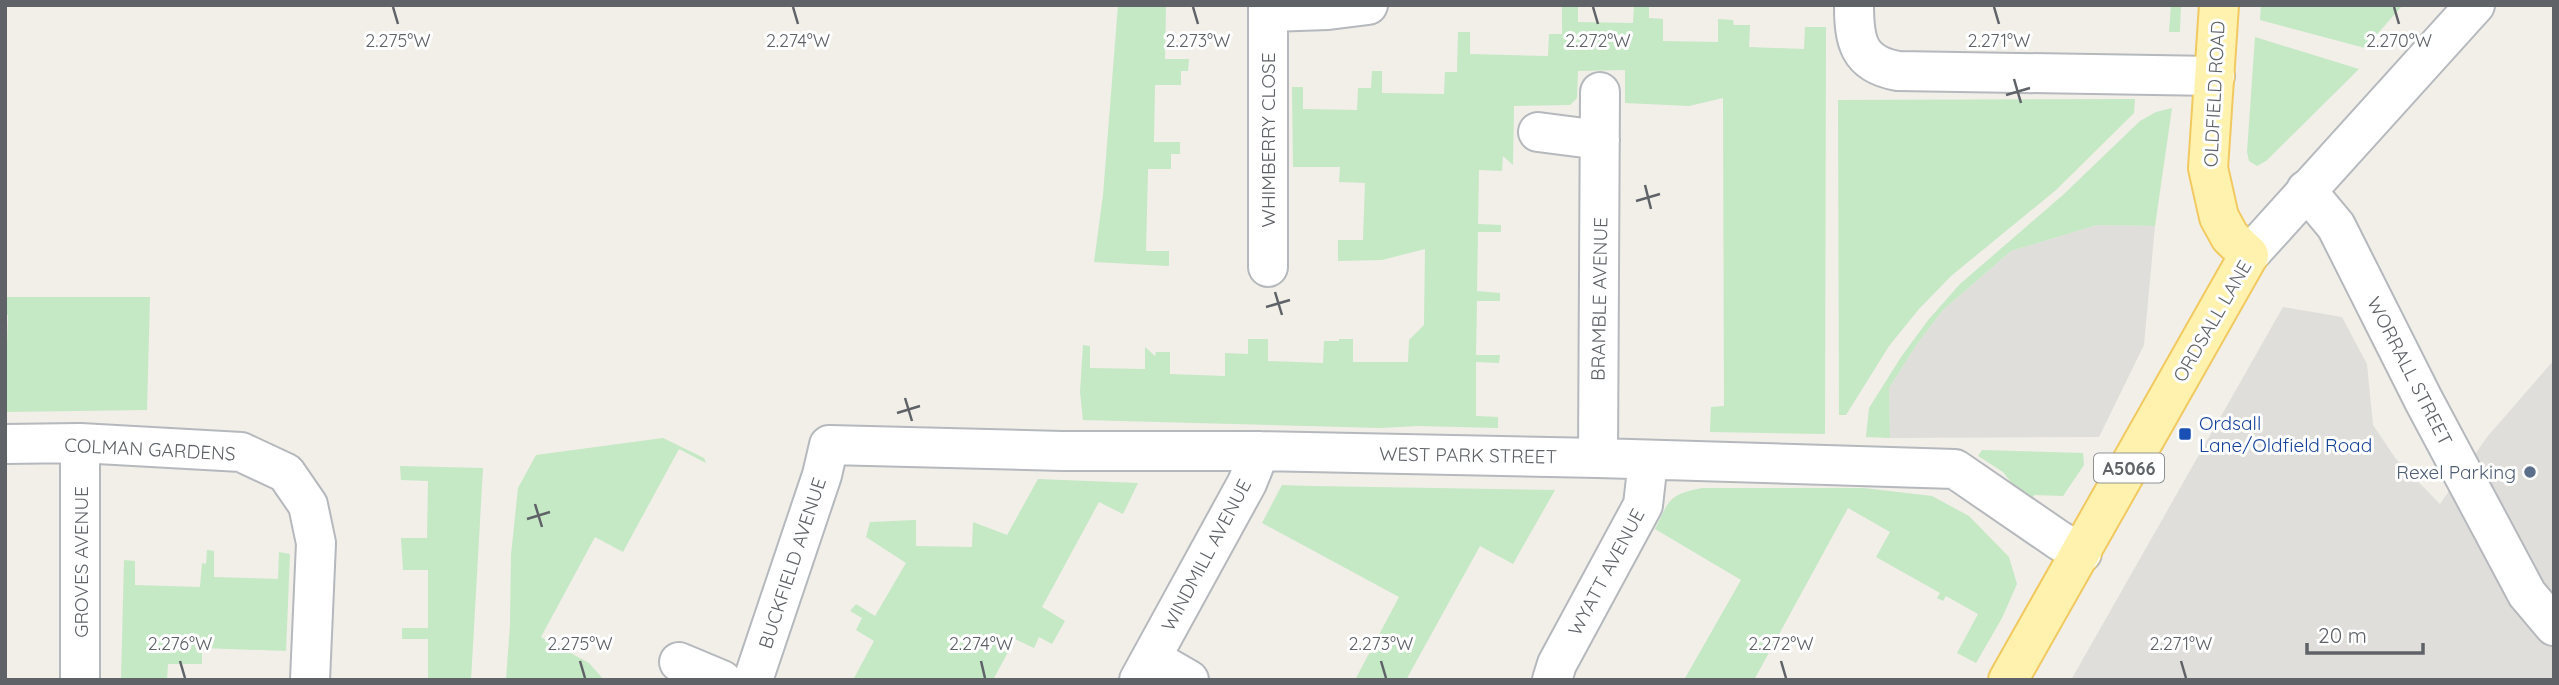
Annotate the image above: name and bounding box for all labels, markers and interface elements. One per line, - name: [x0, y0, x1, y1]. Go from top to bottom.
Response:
- street label: OLDFIELD ROAD: [2198, 20, 2230, 168]
- text: 2.275°W: [365, 29, 431, 52]
- text: 2.274°W: [766, 29, 830, 52]
- text: 2.273°W: [1166, 29, 1230, 52]
- text: 2.272°W: [1565, 29, 1631, 52]
- text: 2.271°W: [1968, 29, 2030, 52]
- text: 2.270°W: [2366, 29, 2432, 52]
- street label: WHIMBERRY CLOSE: [1256, 53, 1280, 227]
- street label: BRAMBLE AVENUE: [1586, 217, 1612, 381]
- street label: ORDSALL LANE: [2168, 256, 2256, 386]
- street label: WORRALL STREET: [2362, 293, 2458, 449]
- place label: Ordsall Lane/Oldfield Road: [2199, 411, 2372, 457]
- marker: Ordsall Lane/Oldfield Road: [2177, 426, 2193, 442]
- street label: COLMAN GARDENS: [64, 433, 236, 465]
- street label: WEST PARK STREET: [1379, 441, 1557, 469]
- road number: A5066: [2094, 454, 2164, 482]
- place label: Rexel Parking: [2396, 460, 2516, 484]
- marker: Rexel Parking: [2522, 464, 2538, 480]
- street label: BUCKFIELD AVENUE: [753, 474, 831, 652]
- street label: WINDMILL AVENUE: [1156, 475, 1256, 635]
- street label: GROVES AVENUE: [69, 486, 93, 638]
- street label: WYATT AVENUE: [1562, 504, 1650, 640]
- scale bar: [2307, 612, 2422, 656]
- text: 20 m: [2318, 622, 2367, 648]
- text: 2.276°W: [148, 632, 212, 655]
- text: 2.275°W: [547, 632, 613, 655]
- text: 2.274°W: [949, 632, 1013, 655]
- text: 2.273°W: [1349, 632, 1413, 655]
- text: 2.272°W: [1748, 632, 1814, 655]
- text: 2.271°W: [2150, 632, 2212, 655]

